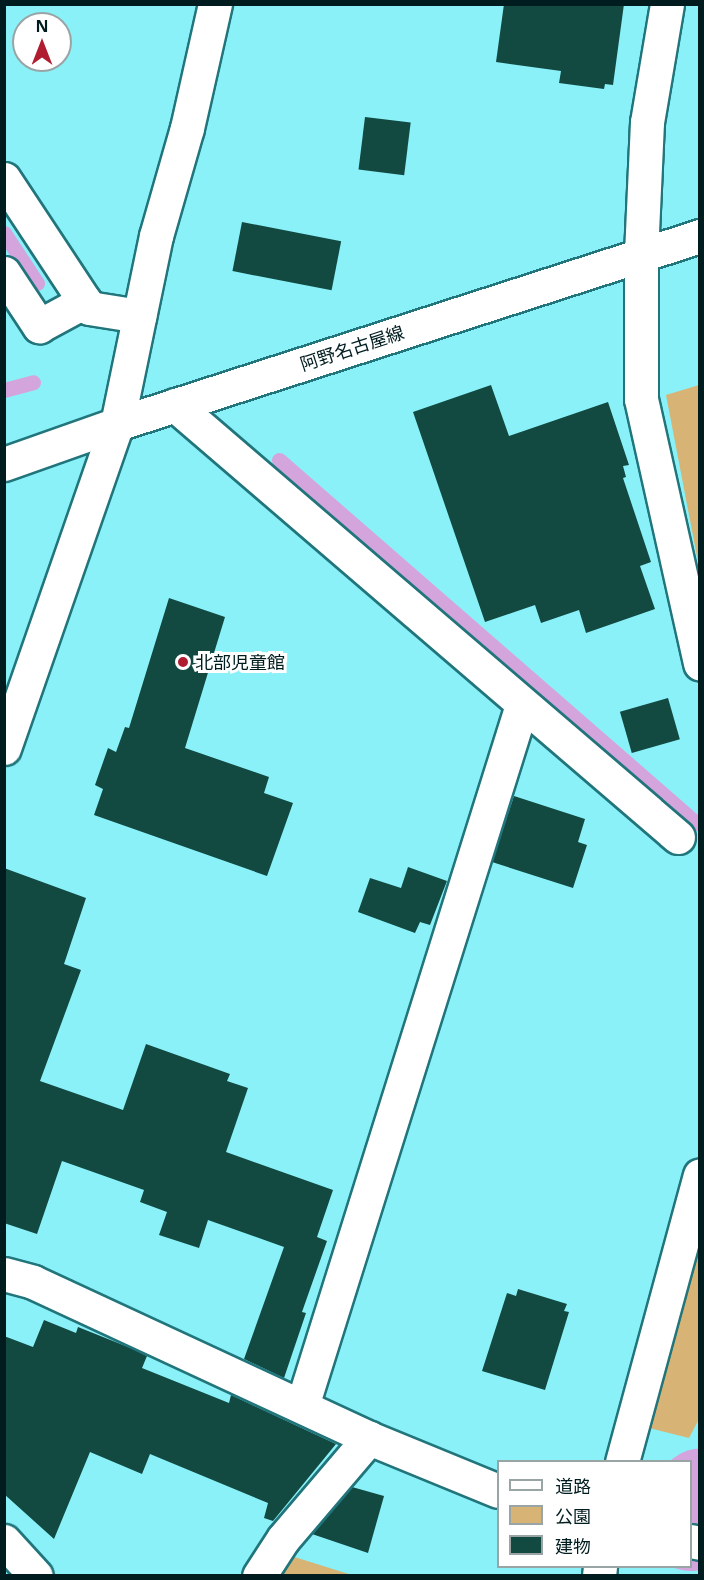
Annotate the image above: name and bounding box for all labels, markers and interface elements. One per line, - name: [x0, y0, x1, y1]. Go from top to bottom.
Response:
- north arrow: [12, 12, 72, 72]
- text: N: [35, 15, 49, 37]
- street label: 阿野名古屋線: [297, 321, 407, 375]
- place label: 北部児童館: [195, 651, 285, 673]
- marker: 北部児童館: [176, 655, 190, 669]
- legend: [497, 1460, 692, 1568]
- text: 道路: [555, 1474, 591, 1498]
- text: 公園: [555, 1504, 591, 1528]
- text: 建物: [555, 1534, 591, 1558]

